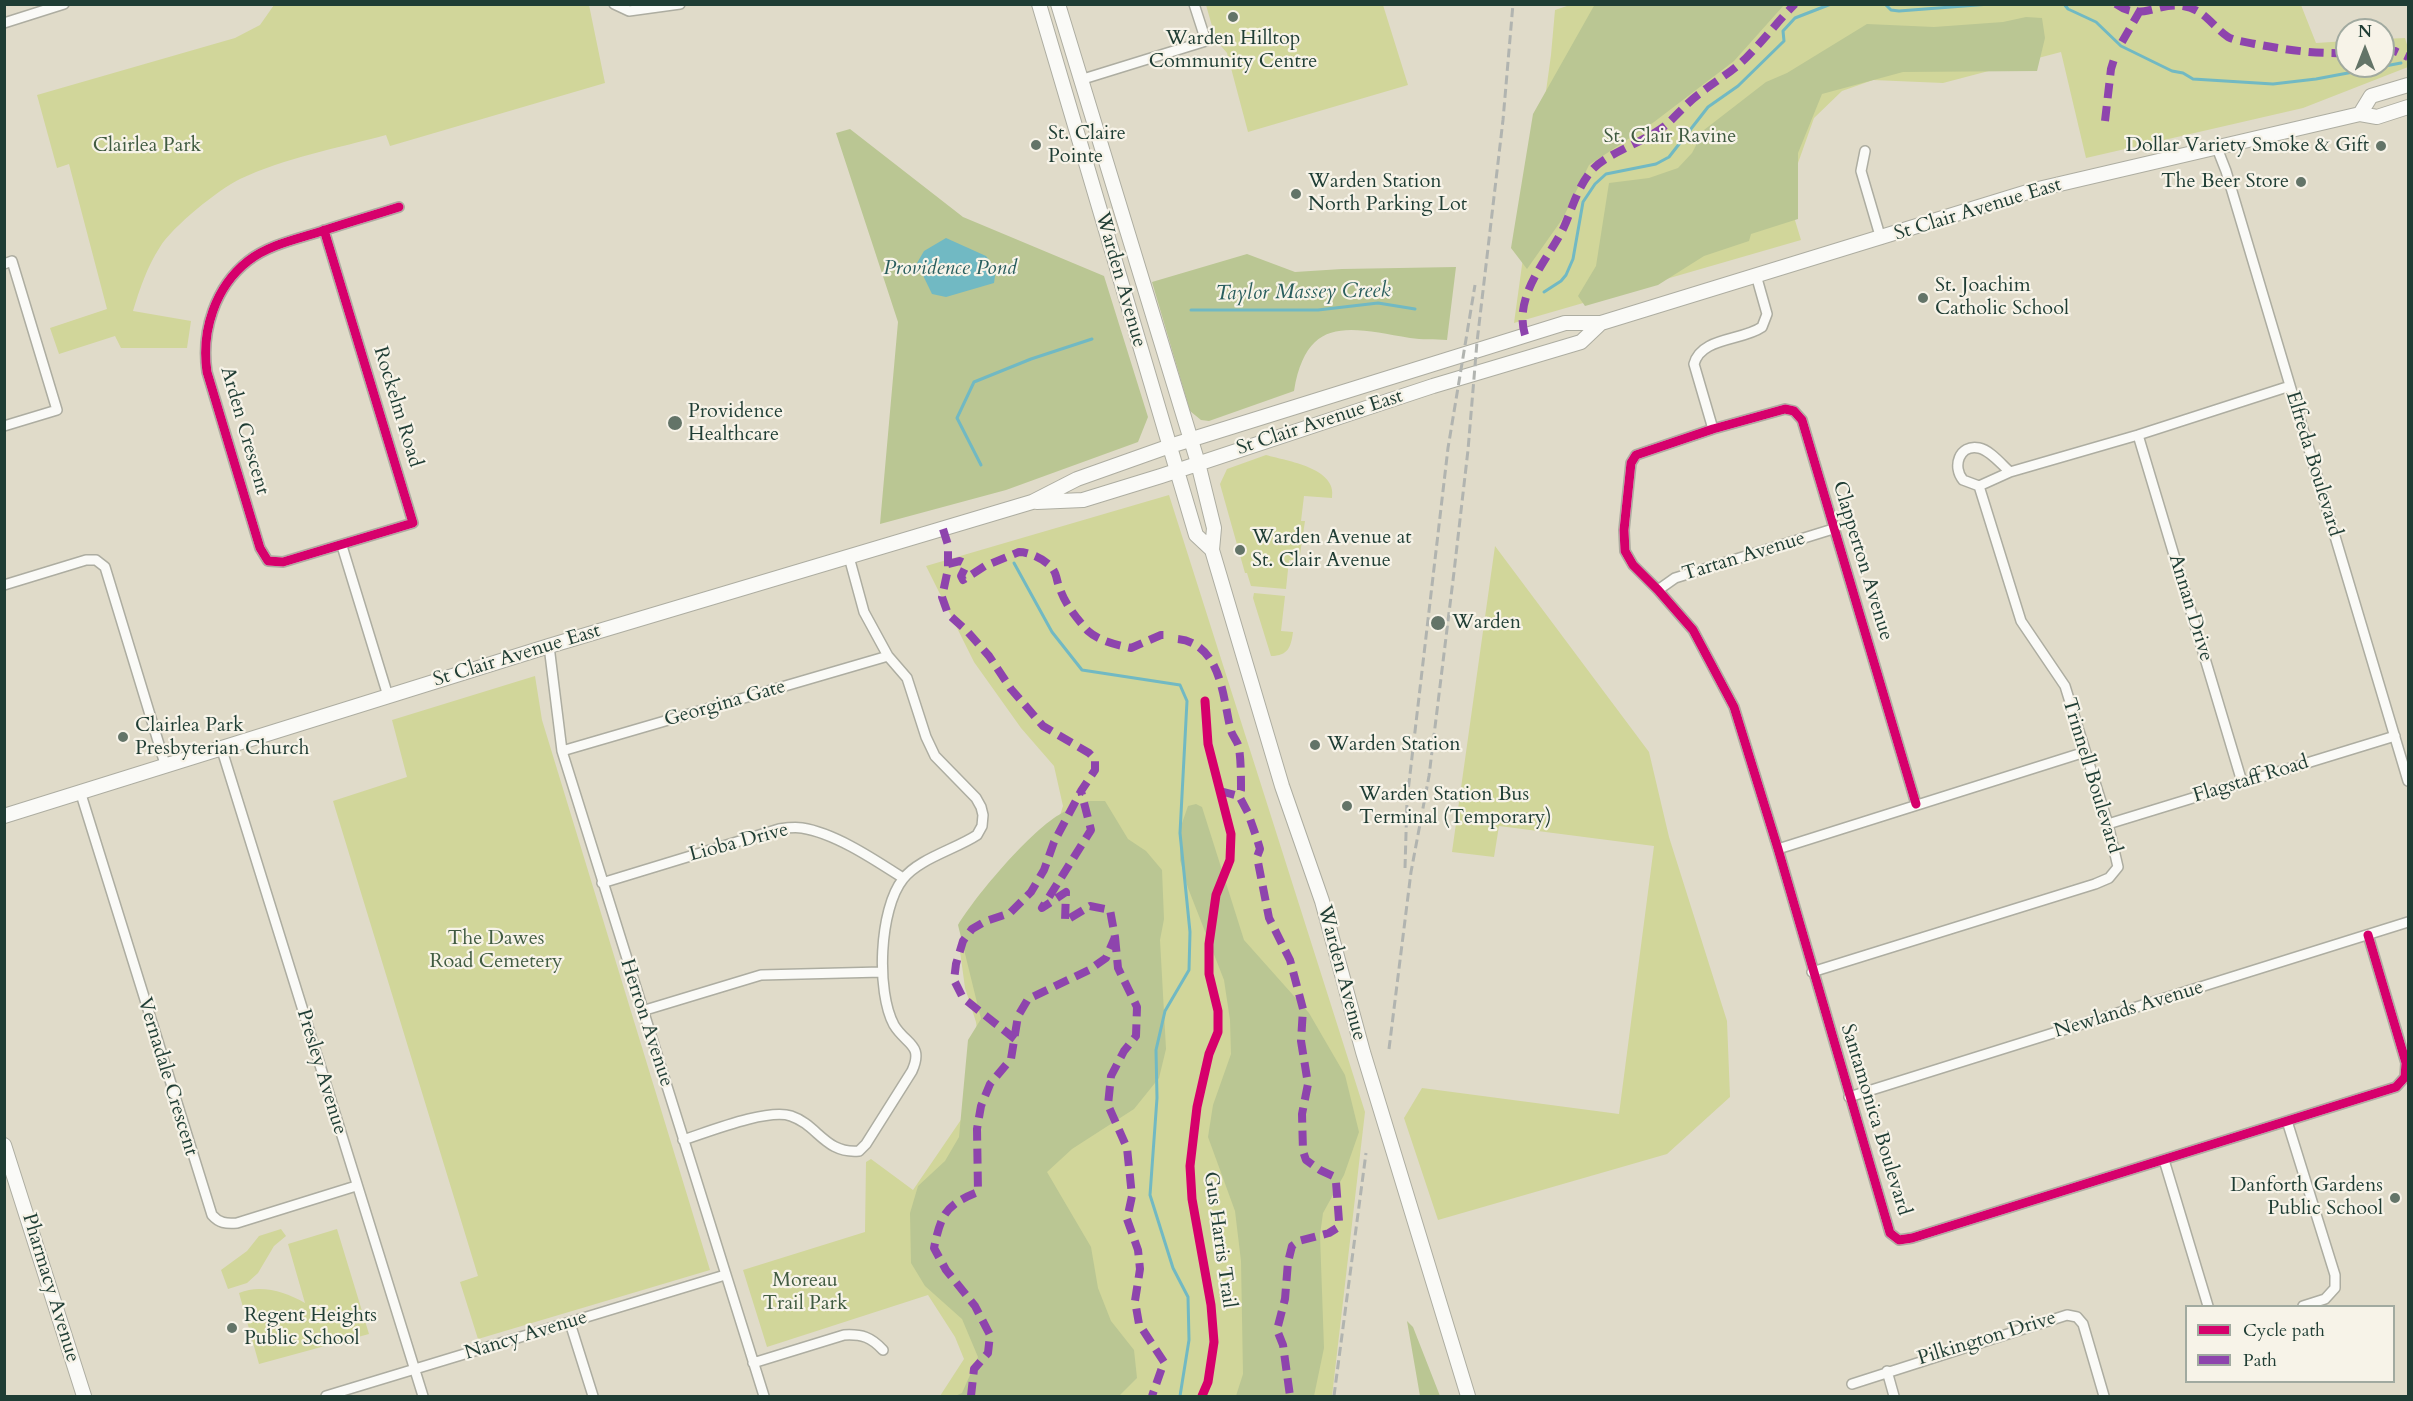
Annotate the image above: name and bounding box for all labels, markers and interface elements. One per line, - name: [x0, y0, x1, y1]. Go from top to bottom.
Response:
- marker: Warden Hilltop Community Centre: [1226, 10, 1240, 24]
- north arrow: [2335, 18, 2395, 78]
- text: N: [2358, 21, 2372, 43]
- place label: Warden Hilltop Community Centre: [1149, 27, 1317, 74]
- place label: St. Claire Pointe: [1048, 122, 1126, 169]
- park label: St. Clair Ravine: [1604, 125, 1736, 149]
- park label: Clairlea Park: [93, 134, 201, 158]
- place label: Dollar Variety Smoke & Gift: [2126, 134, 2369, 158]
- marker: St. Claire Pointe: [1029, 138, 1043, 152]
- marker: Dollar Variety Smoke & Gift: [2374, 139, 2388, 153]
- place label: Warden Station North Parking Lot: [1308, 170, 1467, 217]
- place label: The Beer Store: [2161, 170, 2289, 194]
- street label: St Clair Avenue East: [1892, 173, 2064, 247]
- marker: The Beer Store: [2294, 175, 2308, 189]
- marker: Warden Station North Parking Lot: [1289, 187, 1303, 201]
- street label: Warden Avenue: [1089, 210, 1151, 350]
- water label: Providence Pond: [883, 256, 1017, 282]
- place label: St. Joachim Catholic School: [1935, 274, 2069, 321]
- water label: Taylor Massey Creek: [1215, 279, 1391, 307]
- marker: St. Joachim Catholic School: [1916, 291, 1930, 305]
- street label: Rockelm Road: [367, 344, 427, 470]
- street label: Arden Crescent: [214, 364, 274, 498]
- street label: St Clair Avenue East: [1234, 385, 1406, 461]
- street label: Elfreda Boulevard: [2279, 388, 2347, 540]
- place label: Providence Healthcare: [688, 400, 783, 447]
- marker: Providence Healthcare: [666, 414, 684, 432]
- street label: Clapperton Avenue: [1826, 478, 1898, 644]
- place label: Warden Avenue at St. Clair Avenue: [1252, 526, 1412, 573]
- street label: Tartan Avenue: [1680, 527, 1808, 587]
- marker: Warden Avenue at St. Clair Avenue: [1233, 543, 1247, 557]
- street label: Annan Drive: [2162, 552, 2218, 664]
- place label: Warden: [1452, 611, 1521, 635]
- marker: Warden: [1429, 614, 1447, 632]
- street label: St Clair Avenue East: [431, 619, 603, 693]
- street label: Georgina Gate: [662, 675, 788, 733]
- street label: Trinnell Boulevard: [2056, 695, 2126, 857]
- place label: Clairlea Park Presbyterian Church: [135, 714, 310, 761]
- marker: Clairlea Park Presbyterian Church: [116, 730, 130, 744]
- place label: Warden Station: [1327, 733, 1461, 757]
- marker: Warden Station: [1308, 738, 1322, 752]
- street label: Flagstaff Road: [2190, 751, 2312, 809]
- place label: Warden Station Bus Terminal (Temporary): [1359, 783, 1552, 830]
- marker: Warden Station Bus Terminal (Temporary): [1340, 799, 1354, 813]
- street label: Lioba Drive: [687, 818, 791, 868]
- street label: Warden Avenue: [1311, 903, 1371, 1043]
- park label: The Dawes Road Cemetery: [430, 927, 562, 974]
- street label: Herron Avenue: [614, 956, 678, 1090]
- street label: Newlands Avenue: [2051, 976, 2207, 1044]
- street label: Vernadale Crescent: [132, 995, 202, 1159]
- street label: Presley Avenue: [291, 1006, 351, 1138]
- street label: Santamonica Boulevard: [1834, 1021, 1916, 1219]
- street label: Gus Harris Trail: [1198, 1170, 1240, 1310]
- place label: Danforth Gardens Public School: [2230, 1174, 2383, 1221]
- marker: Danforth Gardens Public School: [2388, 1191, 2402, 1205]
- street label: Pharmacy Avenue: [16, 1211, 84, 1365]
- park label: Moreau Trail Park: [762, 1269, 848, 1316]
- place label: Regent Heights Public School: [244, 1304, 377, 1351]
- legend: [2185, 1305, 2395, 1383]
- street label: Nancy Avenue: [462, 1306, 590, 1366]
- street label: Pilkington Drive: [1915, 1307, 2059, 1371]
- text: Cycle path: [2243, 1318, 2325, 1343]
- marker: Regent Heights Public School: [225, 1321, 239, 1335]
- text: Path: [2243, 1348, 2277, 1373]

